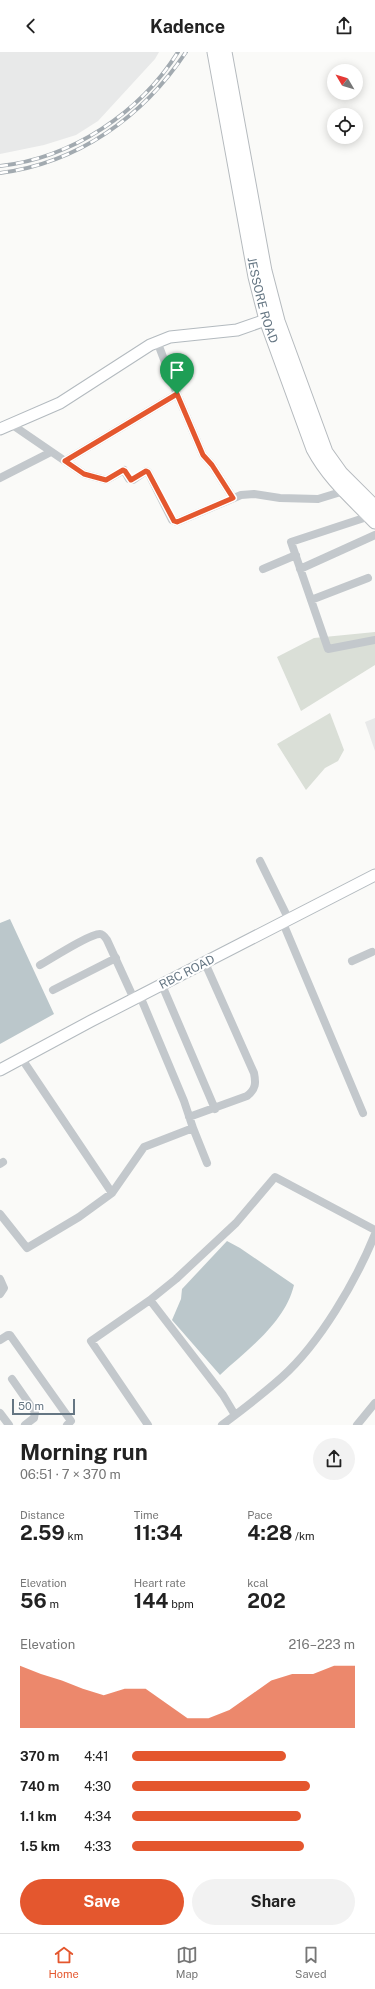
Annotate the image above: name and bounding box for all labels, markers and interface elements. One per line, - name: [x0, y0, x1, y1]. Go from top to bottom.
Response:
- icon: back: [20, 15, 42, 37]
- icon: share: [333, 15, 355, 37]
- text: Kadence: [150, 16, 225, 37]
- north arrow: [327, 64, 363, 100]
- map controls: [327, 64, 363, 144]
- button: locate: [327, 108, 363, 144]
- street label: JESSORE ROAD: [245, 256, 281, 345]
- pin: [160, 353, 194, 394]
- icon: arrive: [166, 359, 188, 381]
- street label: RBC ROAD: [157, 952, 217, 992]
- scale bar: [12, 1397, 75, 1416]
- text: 50 m: [18, 1400, 44, 1412]
- button: share: [313, 1438, 355, 1480]
- text: Morning run: [20, 1439, 148, 1465]
- text: 06:51 · 7 × 370 m: [20, 1467, 121, 1482]
- text: Distance: [20, 1509, 65, 1521]
- text: Time: [134, 1509, 159, 1521]
- text: Pace: [247, 1509, 272, 1521]
- text: 2.59: [20, 1521, 65, 1545]
- text: 11:34: [134, 1521, 183, 1545]
- text: 4:28: [247, 1521, 292, 1545]
- text: km: [65, 1530, 83, 1542]
- text: /km: [292, 1530, 315, 1542]
- text: Elevation: [20, 1577, 67, 1589]
- text: Heart rate: [134, 1577, 186, 1589]
- text: kcal: [247, 1577, 269, 1589]
- text: 56: [20, 1589, 47, 1613]
- text: 144: [134, 1589, 168, 1613]
- text: 202: [247, 1589, 286, 1613]
- text: m: [47, 1598, 59, 1610]
- text: bpm: [168, 1598, 194, 1610]
- text: Elevation: [20, 1637, 75, 1652]
- text: 216–223 m: [289, 1637, 355, 1652]
- text: 370 m: [20, 1749, 59, 1764]
- text: 4:41: [84, 1749, 108, 1764]
- text: 740 m: [20, 1779, 59, 1794]
- text: 4:30: [84, 1779, 111, 1794]
- text: 1.1 km: [20, 1809, 57, 1824]
- text: 4:34: [84, 1809, 111, 1824]
- text: 1.5 km: [20, 1839, 60, 1854]
- text: 4:33: [84, 1839, 111, 1854]
- button: Save: [20, 1879, 184, 1925]
- button: Share: [192, 1879, 355, 1925]
- tab: Home: [48, 1944, 79, 1980]
- tab: Map: [176, 1944, 198, 1980]
- tab: Saved: [295, 1944, 327, 1980]

